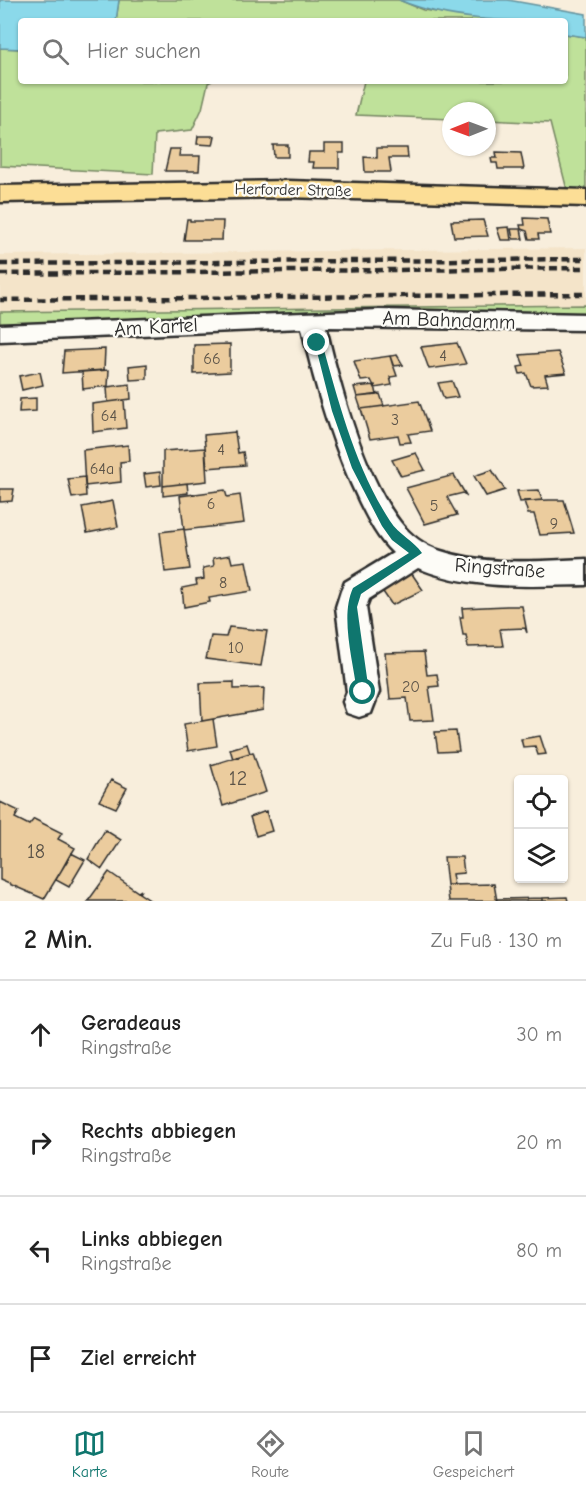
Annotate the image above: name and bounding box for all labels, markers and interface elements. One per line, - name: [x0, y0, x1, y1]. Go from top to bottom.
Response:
- search box: [18, 18, 568, 84]
- icon: search: [39, 35, 72, 68]
- text: Hier suchen: [87, 38, 201, 64]
- north arrow: [442, 102, 496, 156]
- street label: Herforder Straße: [234, 180, 352, 200]
- street label: Am Bahndamm: [382, 306, 516, 334]
- street label: Am Kartel: [114, 313, 198, 341]
- route end: [303, 329, 329, 355]
- house number: 4: [439, 347, 447, 365]
- house number: 66: [203, 350, 221, 368]
- house number: 64: [101, 407, 117, 425]
- house number: 3: [391, 411, 399, 429]
- house number: 4: [217, 441, 225, 459]
- house number: 64a: [90, 460, 114, 478]
- house number: 6: [207, 495, 215, 513]
- house number: 5: [430, 497, 438, 515]
- house number: 9: [550, 515, 558, 533]
- street label: Ringstraße: [454, 553, 546, 583]
- house number: 8: [219, 574, 227, 592]
- house number: 10: [228, 639, 244, 657]
- route start: [349, 678, 375, 704]
- house number: 20: [402, 678, 420, 696]
- house number: 12: [229, 767, 247, 790]
- map controls: [514, 775, 568, 883]
- button: locate: [514, 775, 568, 829]
- button: layers: [514, 829, 568, 883]
- house number: 18: [27, 840, 45, 863]
- text: 2 Min.: [24, 925, 92, 955]
- text: Zu Fuß · 130 m: [431, 929, 562, 952]
- text: Geradeaus: [81, 1010, 181, 1036]
- icon: ahead: [24, 1018, 57, 1051]
- text: 30 m: [516, 1023, 562, 1046]
- text: Ringstraße: [81, 1036, 172, 1059]
- text: Rechts abbiegen: [81, 1118, 236, 1144]
- icon: right: [24, 1126, 57, 1159]
- text: 20 m: [516, 1131, 562, 1154]
- text: Ringstraße: [81, 1144, 172, 1167]
- text: Links abbiegen: [81, 1226, 223, 1252]
- icon: left: [24, 1234, 57, 1267]
- text: 80 m: [516, 1239, 562, 1262]
- text: Ringstraße: [81, 1252, 172, 1275]
- icon: arrive: [24, 1342, 57, 1375]
- text: Ziel erreicht: [81, 1345, 196, 1371]
- tab: Karte: [72, 1427, 107, 1481]
- tab: Route: [251, 1427, 289, 1481]
- tab: Gespeichert: [433, 1427, 514, 1481]

